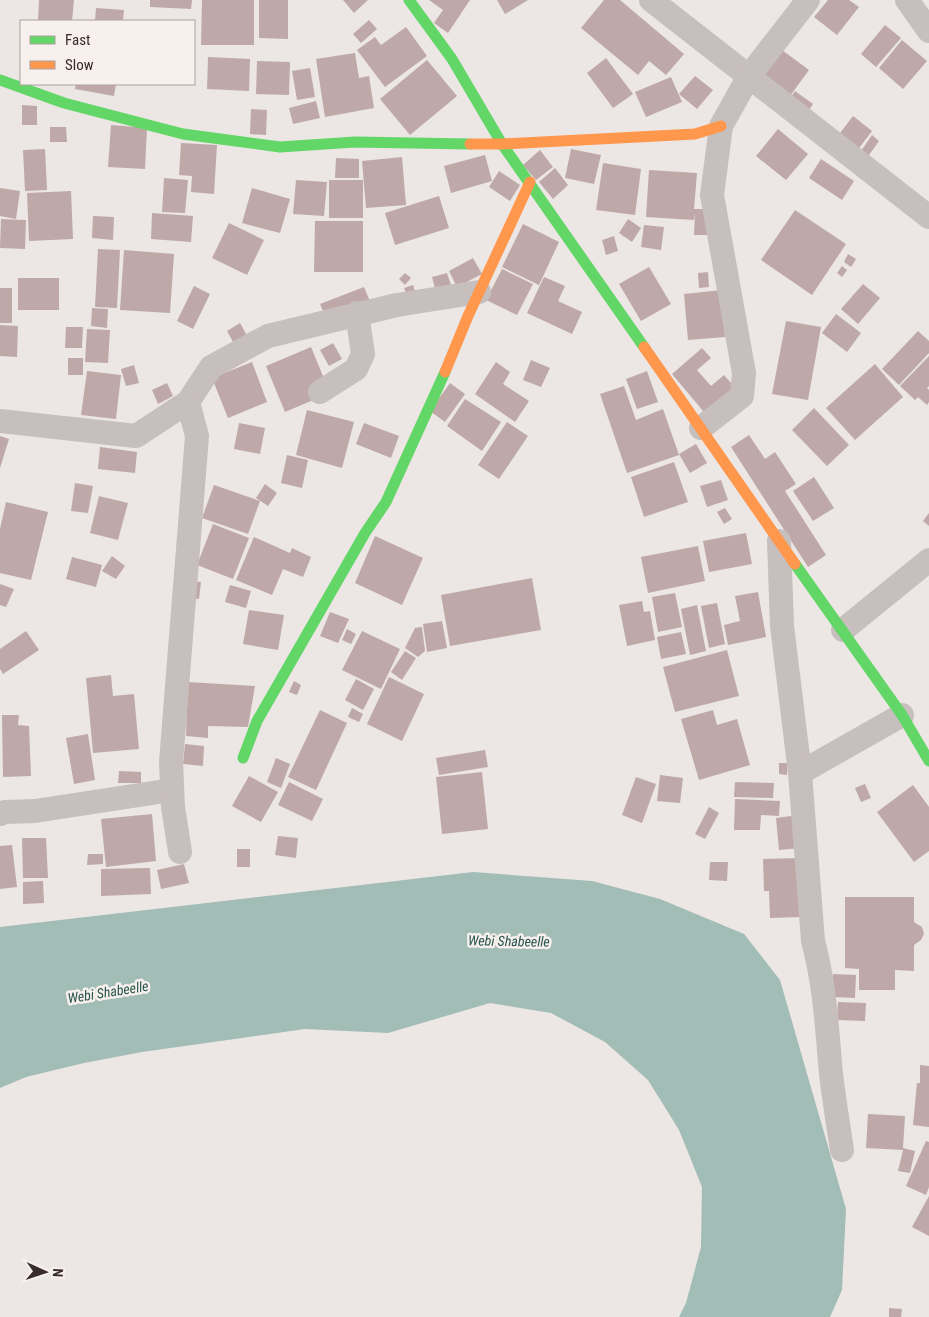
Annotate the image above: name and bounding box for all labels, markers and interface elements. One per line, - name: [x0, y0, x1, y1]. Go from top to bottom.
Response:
- legend: [20, 20, 195, 85]
- text: Fast: [65, 31, 90, 49]
- text: Slow: [65, 56, 94, 74]
- water label: Webi Shabeelle: [468, 932, 550, 950]
- water label: Webi Shabeelle: [66, 978, 150, 1006]
- north arrow: [20, 1247, 70, 1297]
- text: N: [50, 1268, 66, 1277]

